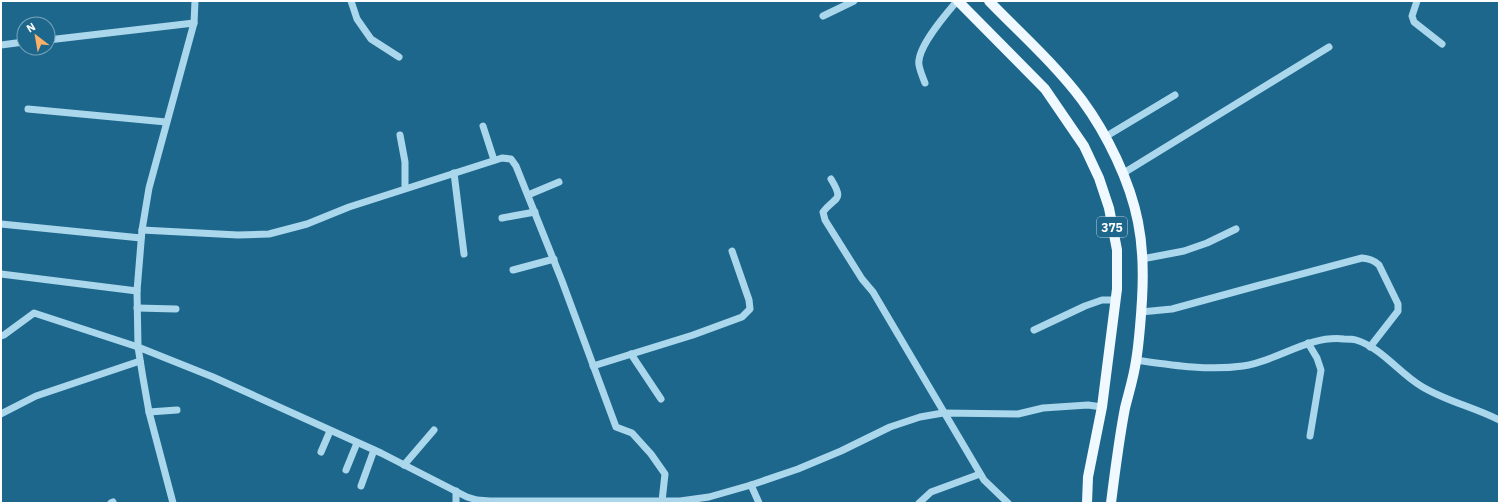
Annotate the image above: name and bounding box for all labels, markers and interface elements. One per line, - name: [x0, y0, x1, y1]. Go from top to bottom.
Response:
- north arrow: [16, 16, 56, 56]
- text: N: [24, 19, 38, 35]
- road number: 375: [1097, 217, 1127, 237]

